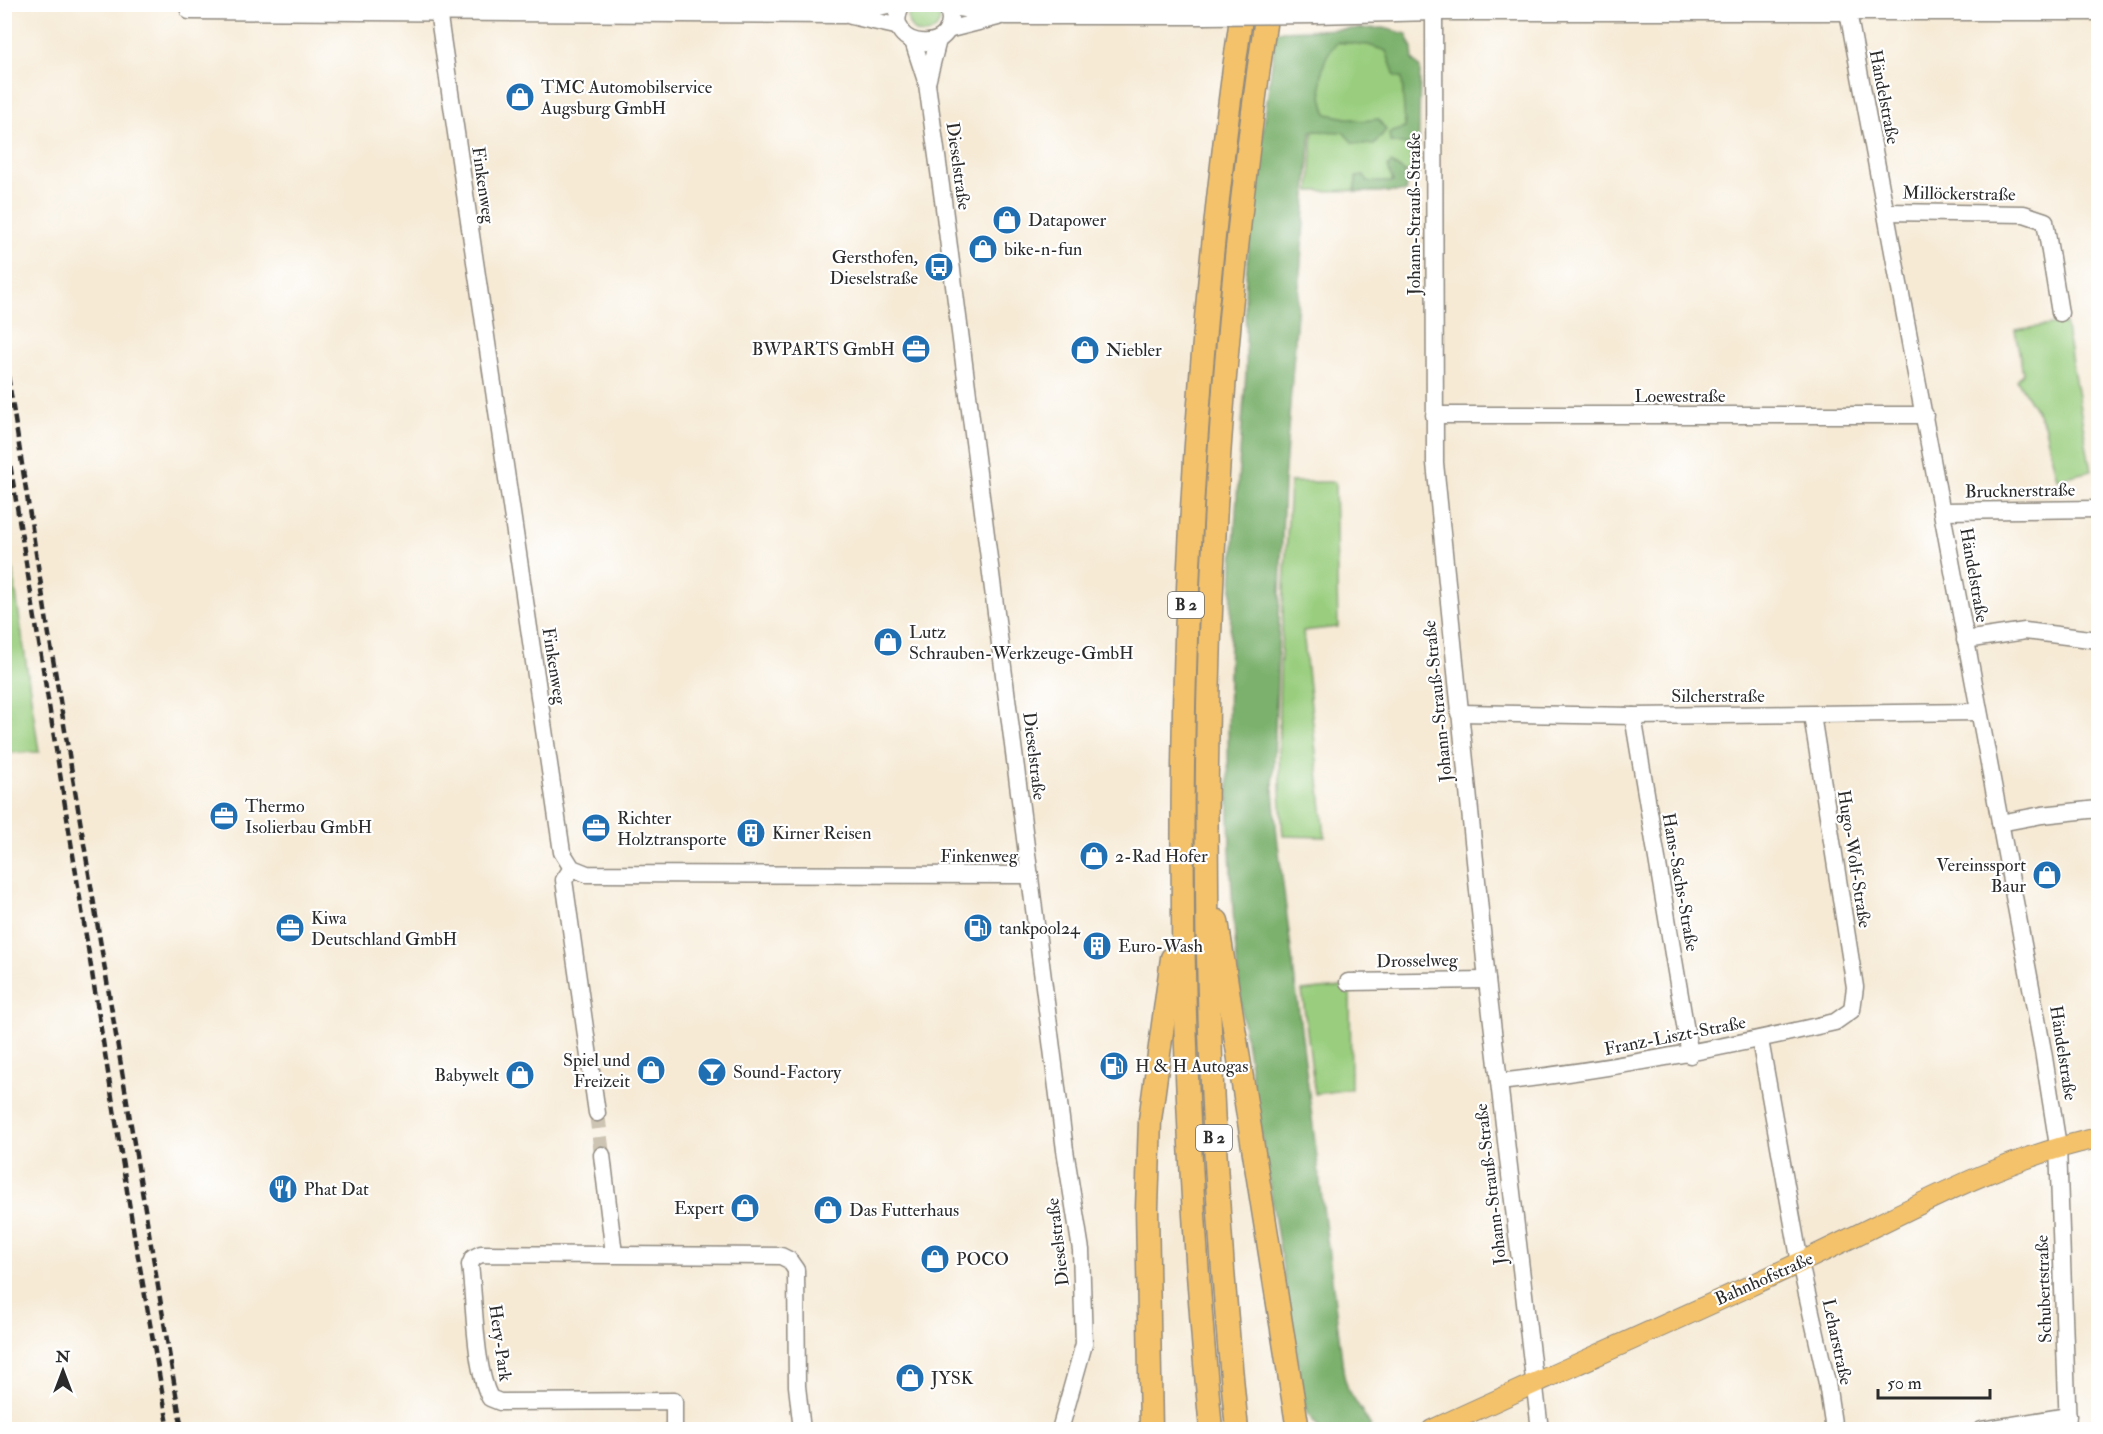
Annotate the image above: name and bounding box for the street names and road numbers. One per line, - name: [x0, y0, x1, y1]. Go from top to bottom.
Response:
- street label: Händelstraße: [1864, 48, 1905, 147]
- street label: Dieselstraße: [940, 121, 976, 212]
- street label: Johann-Strauß-Straße: [1403, 132, 1426, 296]
- street label: Finkenweg: [466, 145, 500, 226]
- street label: Millöckerstraße: [1902, 182, 2016, 206]
- street label: Loewestraße: [1634, 385, 1726, 408]
- street label: Brucknerstraße: [1965, 479, 2076, 503]
- street label: Händelstraße: [1954, 526, 1994, 625]
- road number: B 2: [1168, 592, 1204, 618]
- street label: Johann-Strauß-Straße: [1418, 619, 1458, 784]
- street label: Finkenweg: [537, 626, 572, 707]
- street label: Silcherstraße: [1671, 685, 1765, 708]
- street label: Dieselstraße: [1017, 711, 1051, 802]
- street label: Hugo-Wolf-Straße: [1832, 788, 1876, 930]
- street label: Hans-Sachs-Straße: [1656, 811, 1704, 954]
- street label: Finkenweg: [940, 845, 1019, 868]
- street label: Drosselweg: [1376, 949, 1459, 973]
- street label: Händelstraße: [2044, 1004, 2082, 1103]
- street label: Franz-Liszt-Straße: [1602, 1011, 1748, 1061]
- street label: Johann-Strauß-Straße: [1470, 1102, 1512, 1267]
- road number: B 2: [1196, 1125, 1232, 1151]
- street label: Dieselstraße: [1041, 1196, 1075, 1287]
- street label: Schubertstraße: [2031, 1234, 2057, 1343]
- street label: Bahnhofstraße: [1711, 1247, 1817, 1311]
- street label: Leharstraße: [1817, 1297, 1857, 1388]
- street label: Hery-Park: [483, 1303, 517, 1383]

